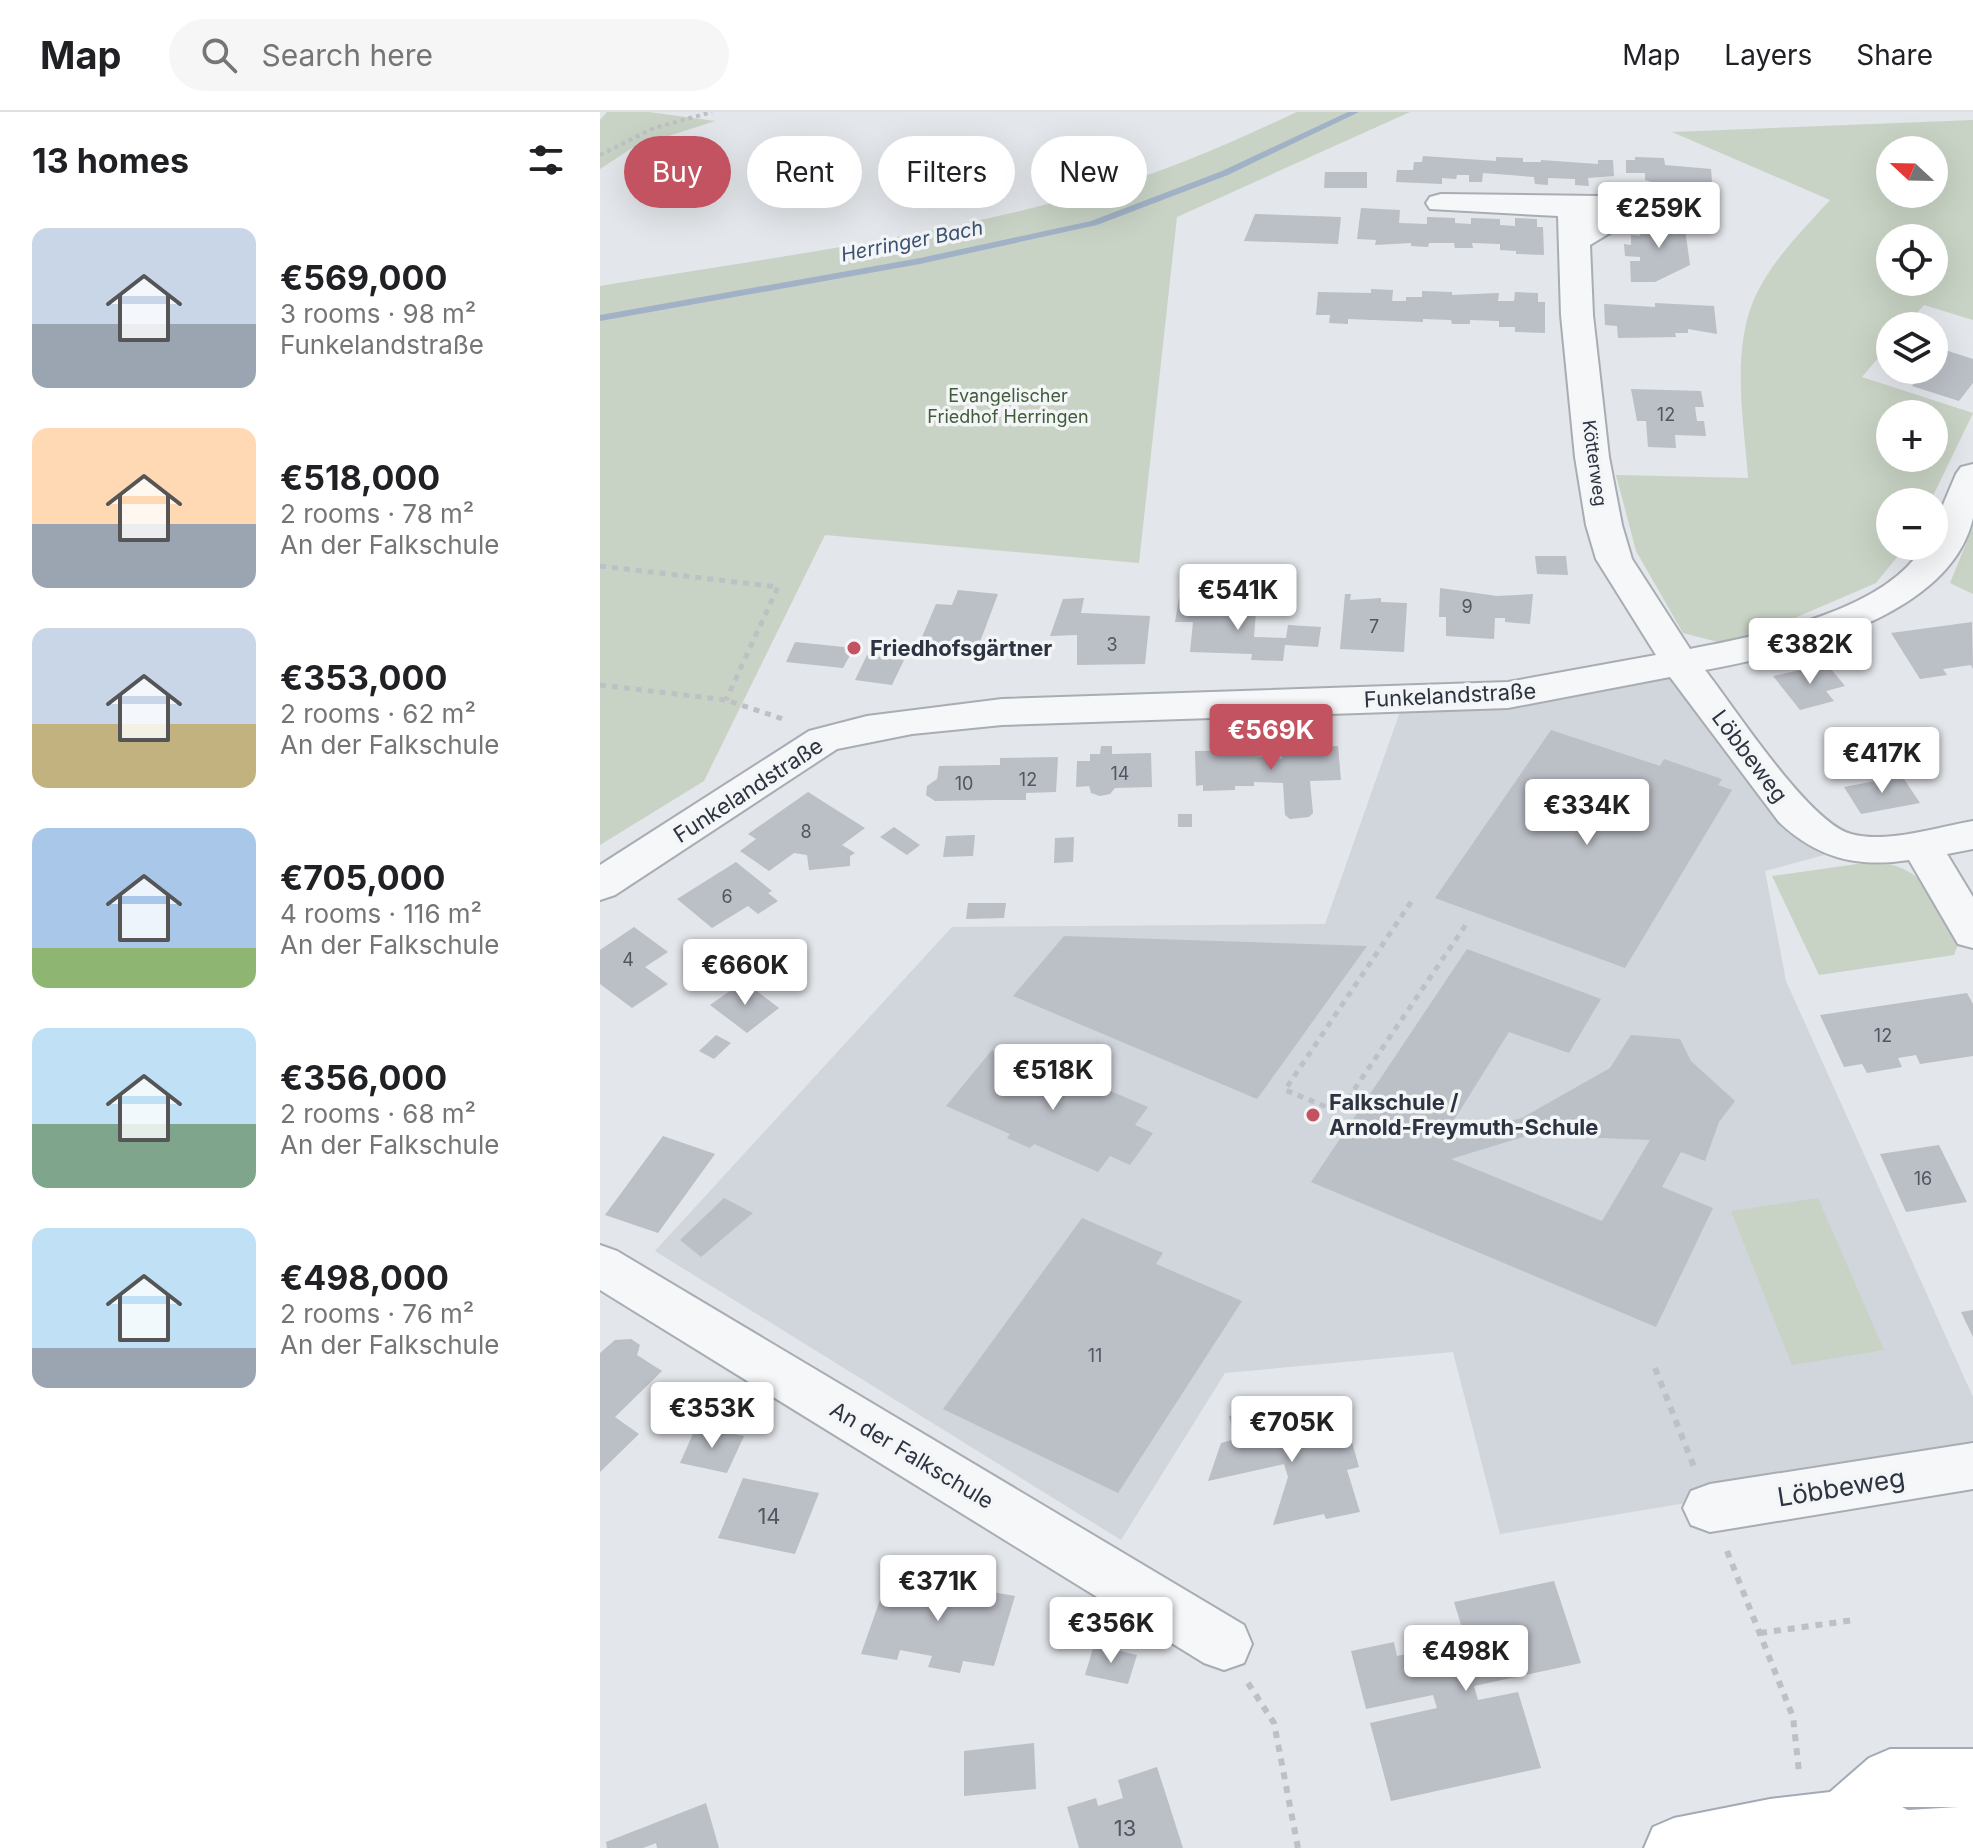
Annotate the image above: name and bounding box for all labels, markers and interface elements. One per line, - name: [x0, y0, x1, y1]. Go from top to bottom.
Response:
- search box: [169, 19, 729, 91]
- text: Map: [40, 32, 121, 78]
- icon: search: [197, 33, 241, 77]
- text: Search here: [261, 37, 433, 73]
- text: Map: [1622, 38, 1680, 72]
- text: Layers: [1724, 38, 1812, 72]
- text: Share: [1856, 38, 1933, 72]
- chip: Buy: [624, 136, 731, 208]
- chip: Rent: [747, 136, 862, 208]
- chip: Filters: [878, 136, 1015, 208]
- chip: New: [1031, 136, 1147, 208]
- north arrow: [1876, 136, 1948, 208]
- map controls: [1876, 136, 1948, 560]
- icon: filters: [524, 138, 568, 182]
- text: 13 homes: [32, 140, 189, 181]
- pin: €259K: [1603, 182, 1715, 250]
- text: €259K: [1616, 192, 1702, 223]
- water label: Herringer Bach: [839, 215, 985, 267]
- button: locate: [1876, 224, 1948, 296]
- text: €569,000: [280, 257, 447, 298]
- icon: home: [96, 260, 192, 356]
- text: 3 rooms · 98 m²: [280, 298, 476, 329]
- button: layers: [1876, 312, 1948, 384]
- text: Funkelandstraße: [280, 329, 484, 360]
- park label: Evangelischer Friedhof Herringen: [927, 385, 1089, 427]
- button: +: [1876, 400, 1948, 472]
- house number: 12: [1657, 404, 1675, 425]
- street label: Kötterweg: [1579, 419, 1611, 507]
- text: €518,000: [280, 457, 440, 498]
- icon: home: [96, 460, 192, 556]
- button: −: [1876, 488, 1948, 560]
- text: 2 rooms · 78 m²: [280, 498, 474, 529]
- text: An der Falkschule: [280, 529, 499, 560]
- pin: €541K: [1182, 564, 1294, 632]
- text: €541K: [1198, 574, 1278, 605]
- house number: 9: [1461, 596, 1473, 617]
- house number: 7: [1369, 616, 1379, 637]
- pin: €382K: [1754, 618, 1866, 686]
- text: €382K: [1767, 628, 1853, 659]
- house number: 3: [1106, 634, 1118, 655]
- place label: Friedhofsgärtner: [870, 635, 1052, 661]
- marker: Friedhofsgärtner: [845, 639, 863, 657]
- text: €353,000: [280, 657, 447, 698]
- icon: home: [96, 660, 192, 756]
- street label: Funkelandstraße: [1363, 678, 1537, 712]
- text: 2 rooms · 62 m²: [280, 698, 476, 729]
- pin: €569K: [1215, 704, 1327, 772]
- street label: Löbbeweg: [1707, 705, 1793, 807]
- text: €569K: [1228, 714, 1314, 745]
- pin: €417K: [1826, 727, 1938, 795]
- text: An der Falkschule: [280, 729, 499, 760]
- street label: Funkelandstraße: [669, 732, 827, 848]
- text: €417K: [1842, 737, 1922, 768]
- house number: 14: [1111, 763, 1129, 784]
- house number: 12: [1019, 769, 1037, 790]
- house number: 10: [955, 773, 973, 794]
- pin: €334K: [1531, 779, 1643, 847]
- text: €334K: [1543, 789, 1631, 820]
- house number: 8: [800, 821, 812, 842]
- text: €705,000: [280, 857, 446, 898]
- icon: home: [96, 860, 192, 956]
- house number: 6: [721, 886, 733, 907]
- text: 4 rooms · 116 m²: [280, 898, 482, 929]
- text: An der Falkschule: [280, 929, 499, 960]
- pin: €660K: [689, 939, 801, 1007]
- house number: 4: [622, 949, 634, 970]
- text: €660K: [701, 949, 789, 980]
- house number: 12: [1874, 1025, 1892, 1046]
- pin: €518K: [997, 1044, 1109, 1112]
- text: €518K: [1012, 1054, 1094, 1085]
- text: €356,000: [280, 1057, 447, 1098]
- icon: home: [96, 1060, 192, 1156]
- place label: Falkschule / Arnold-Freymuth-Schule: [1329, 1089, 1598, 1140]
- text: 2 rooms · 68 m²: [280, 1098, 476, 1129]
- marker: Falkschule / Arnold-Freymuth-Schule: [1304, 1106, 1322, 1124]
- text: An der Falkschule: [280, 1129, 499, 1160]
- house number: 16: [1914, 1168, 1932, 1189]
- text: €498,000: [280, 1257, 449, 1298]
- icon: home: [96, 1260, 192, 1356]
- text: 2 rooms · 76 m²: [280, 1298, 474, 1329]
- text: An der Falkschule: [280, 1329, 499, 1360]
- house number: 11: [1088, 1345, 1102, 1366]
- pin: €353K: [656, 1382, 768, 1450]
- text: €353K: [669, 1392, 755, 1423]
- street label: An der Falkschule: [826, 1396, 998, 1514]
- pin: €705K: [1236, 1396, 1348, 1464]
- text: €705K: [1249, 1406, 1335, 1437]
- street label: Löbbeweg: [1775, 1462, 1907, 1512]
- house number: 14: [757, 1503, 781, 1529]
- pin: €371K: [882, 1555, 994, 1623]
- text: €371K: [898, 1565, 978, 1596]
- pin: €356K: [1055, 1597, 1167, 1665]
- text: €356K: [1068, 1607, 1154, 1638]
- pin: €498K: [1410, 1625, 1522, 1693]
- text: €498K: [1422, 1635, 1510, 1666]
- house number: 13: [1114, 1815, 1136, 1841]

